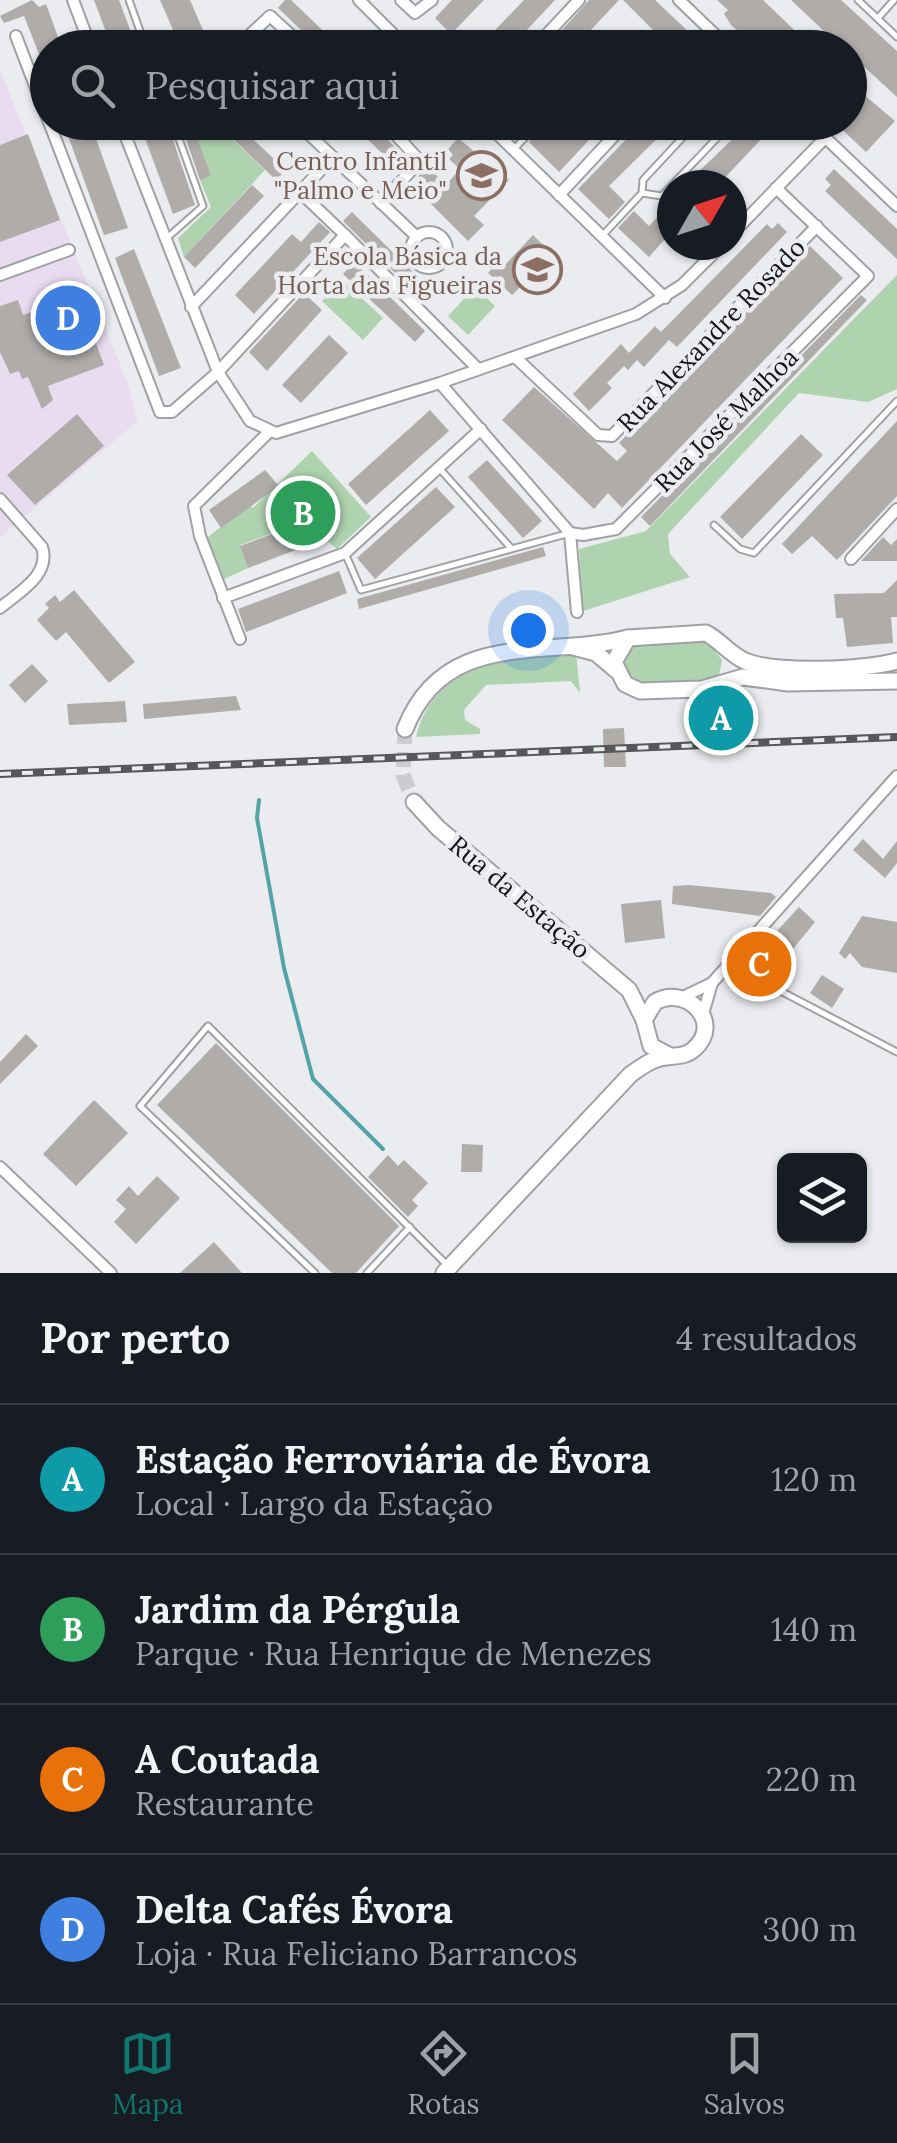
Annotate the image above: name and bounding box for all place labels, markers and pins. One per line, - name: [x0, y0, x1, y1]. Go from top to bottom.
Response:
- place label: Centro Infantil "Palmo e Meio": [274, 145, 447, 206]
- school or university icon: Centro Infantil "Palmo e Meio": [456, 149, 508, 201]
- place label: Escola Básica da Horta das Figueiras: [277, 240, 502, 301]
- school or university icon: Escola Básica da Horta das Figueiras: [511, 244, 563, 296]
- pin: D: [36, 280, 100, 356]
- pin: B: [270, 476, 336, 550]
- pin: A: [688, 680, 754, 756]
- pin: C: [726, 926, 792, 1002]

